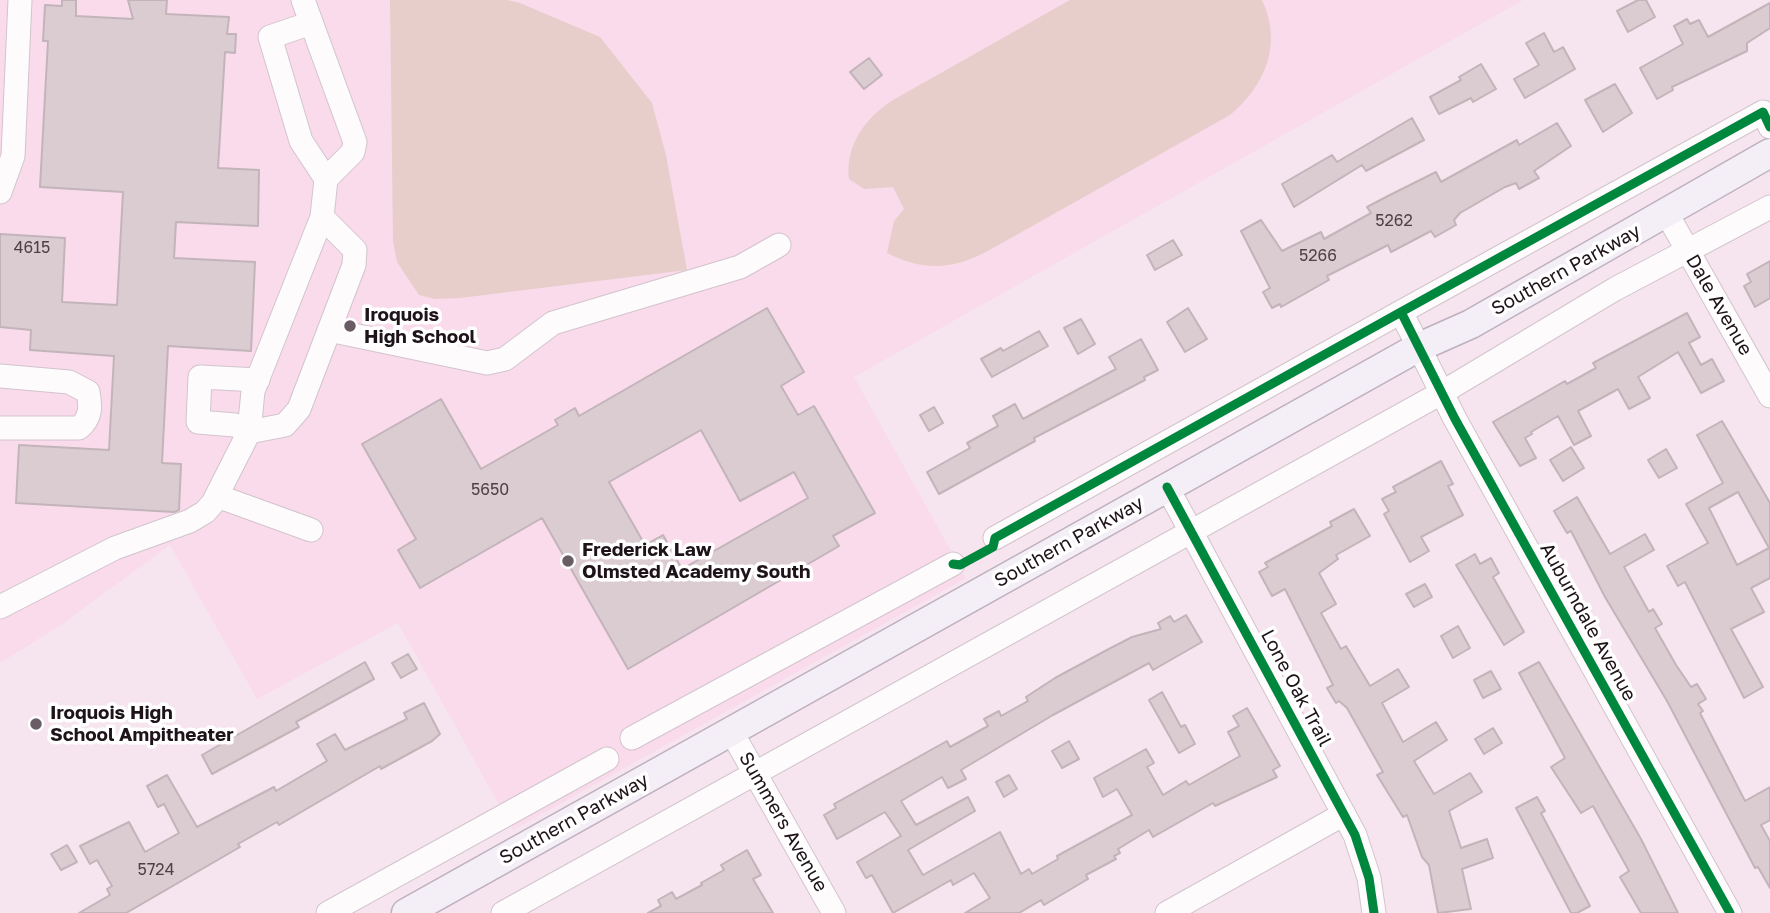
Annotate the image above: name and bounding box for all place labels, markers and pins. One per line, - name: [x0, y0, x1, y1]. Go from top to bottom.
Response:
- place label: Iroquois High School: [364, 304, 476, 348]
- marker: Iroquois High School: [342, 318, 358, 334]
- place label: Frederick Law Olmsted Academy South: [582, 539, 811, 583]
- marker: Frederick Law Olmsted Academy South: [560, 553, 576, 569]
- place label: Iroquois High School Ampitheater: [50, 702, 234, 746]
- marker: Iroquois High School Ampitheater: [28, 716, 44, 732]

